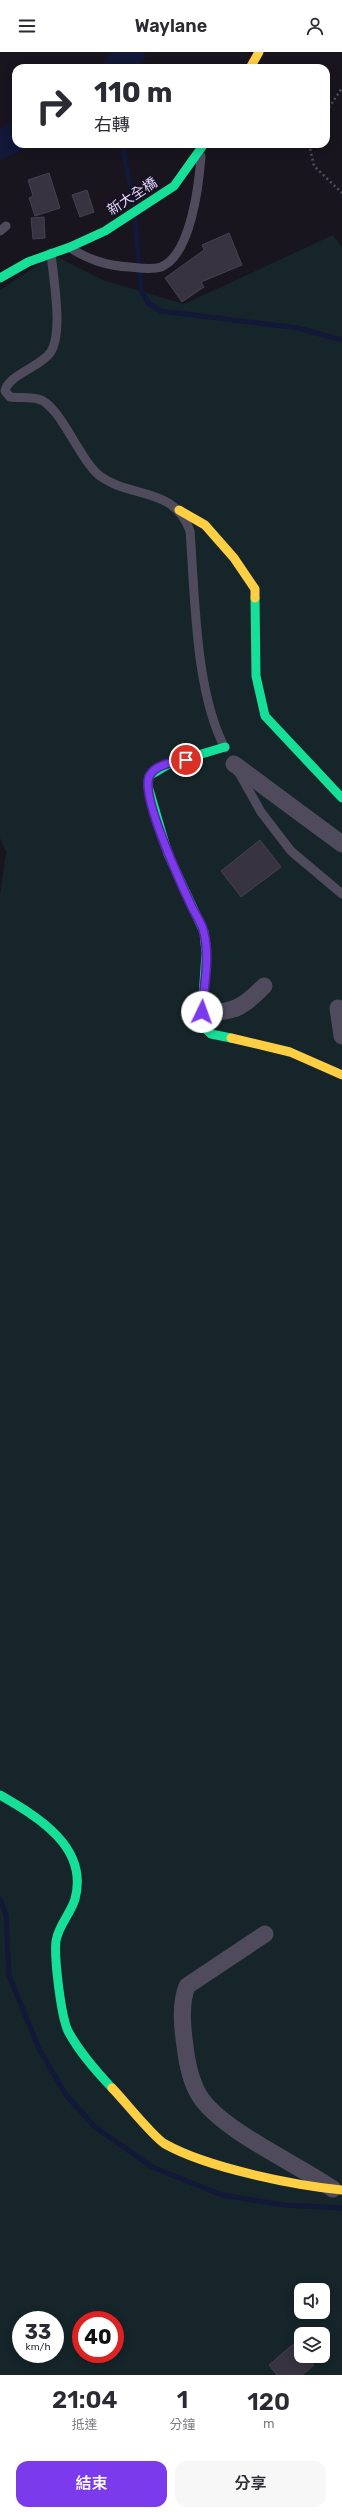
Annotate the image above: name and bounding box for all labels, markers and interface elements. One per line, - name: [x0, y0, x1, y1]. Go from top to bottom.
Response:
- icon: menu: [16, 15, 38, 37]
- text: Waylane: [135, 15, 207, 37]
- icon: person: [304, 15, 326, 37]
- text: 110 m: [94, 76, 172, 109]
- icon: right: [28, 80, 80, 132]
- text: 右轉: [94, 114, 130, 136]
- street label: 新大全橋: [104, 174, 160, 219]
- pin: [169, 743, 203, 777]
- icon: arrive: [175, 749, 197, 771]
- position arrow: [181, 991, 223, 1033]
- map controls: [294, 2283, 330, 2363]
- button: sound: [294, 2283, 330, 2319]
- speed limit sign: 40: [72, 2311, 124, 2363]
- text: 33: [25, 2320, 51, 2344]
- button: layers: [294, 2327, 330, 2363]
- text: km/h: [26, 2341, 50, 2353]
- text: 21:04: [52, 2386, 117, 2414]
- text: 1: [177, 2386, 188, 2414]
- text: 120: [247, 2388, 290, 2416]
- text: m: [263, 2416, 274, 2431]
- text: 抵達: [72, 2417, 98, 2432]
- text: 分鐘: [169, 2417, 195, 2432]
- button: 結束: [16, 2461, 167, 2507]
- button: 分享: [175, 2461, 326, 2507]

